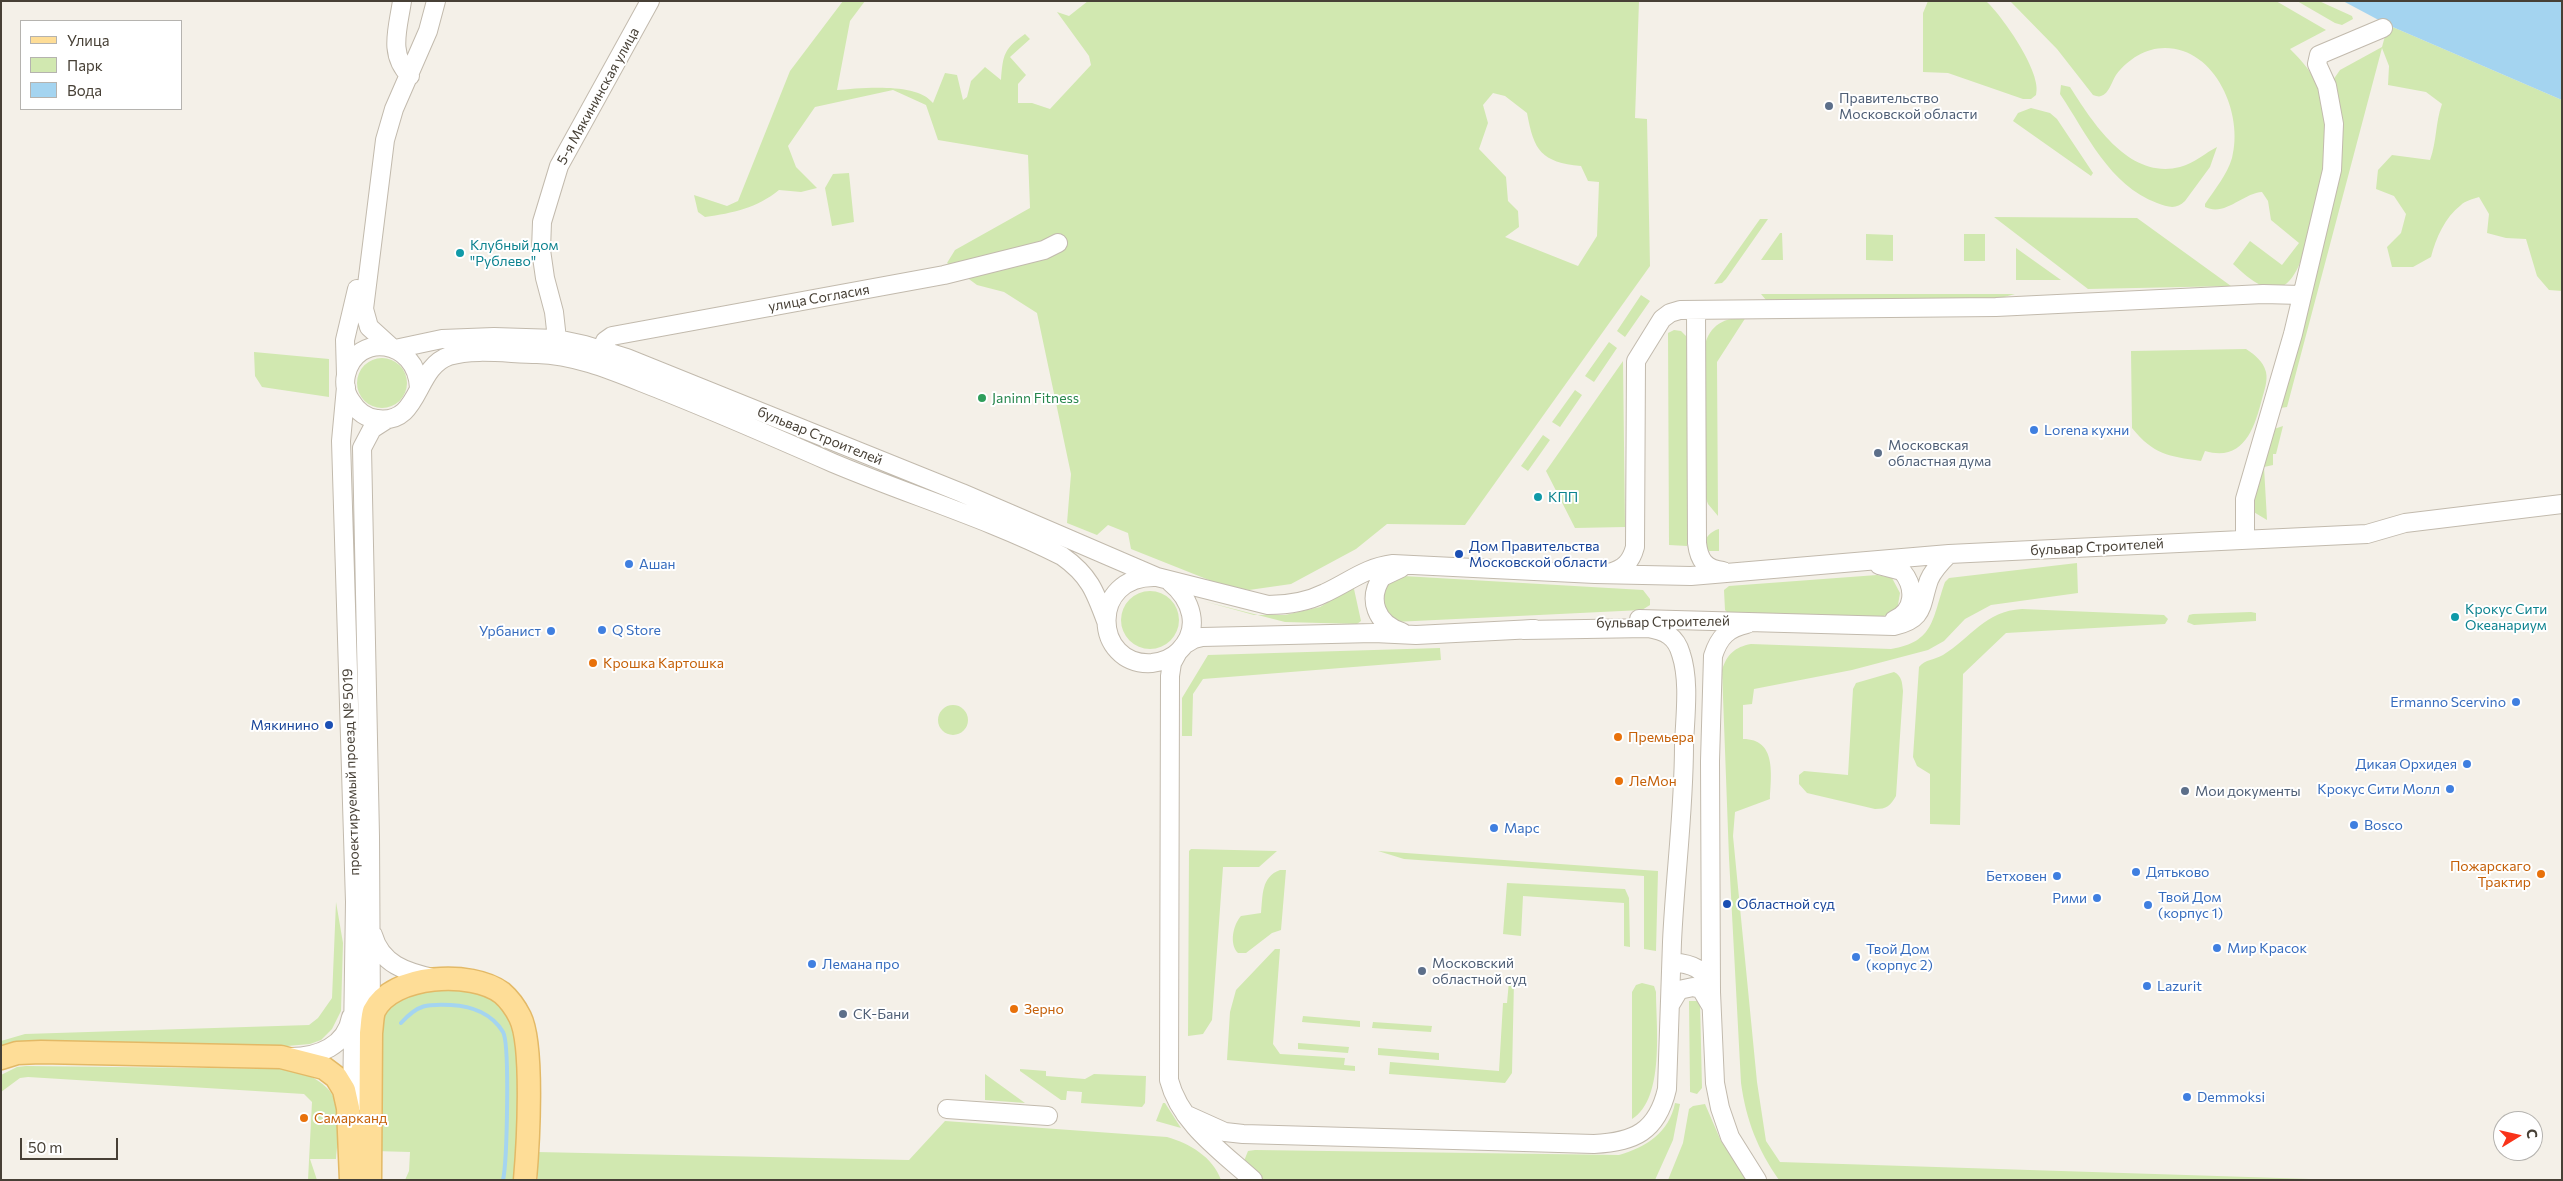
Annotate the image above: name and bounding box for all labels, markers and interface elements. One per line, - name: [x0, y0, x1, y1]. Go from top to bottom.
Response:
- legend: [20, 20, 182, 110]
- street label: 5-я Мякининская улица: [553, 24, 643, 168]
- text: Улица: [67, 31, 109, 49]
- text: Парк: [67, 56, 103, 74]
- text: Вода: [67, 81, 102, 99]
- place label: Правительство Московской области: [1839, 90, 1977, 122]
- marker: Правительство Московской области: [1823, 100, 1835, 112]
- place label: Клубный дом "Рублево": [470, 237, 559, 270]
- marker: Клубный дом "Рублево": [454, 247, 466, 259]
- street label: улица Согласия: [767, 281, 871, 315]
- place label: Janinn Fitness: [992, 390, 1079, 406]
- marker: Janinn Fitness: [976, 392, 988, 404]
- street label: бульвар Строителей: [755, 403, 885, 469]
- place label: Lorena кухни: [2044, 422, 2129, 438]
- marker: Lorena кухни: [2028, 424, 2040, 436]
- place label: Московская областная дума: [1888, 437, 1991, 470]
- marker: Московская областная дума: [1872, 447, 1884, 459]
- place label: КПП: [1548, 489, 1578, 505]
- marker: КПП: [1532, 491, 1544, 503]
- street label: бульвар Строителей: [2030, 535, 2164, 559]
- place label: Дом Правительства Московской области: [1469, 538, 1607, 570]
- marker: Дом Правительства Московской области: [1453, 548, 1465, 560]
- place label: Ашан: [639, 556, 676, 572]
- marker: Ашан: [623, 558, 635, 570]
- place label: Крокус Сити Океанариум: [2465, 601, 2547, 634]
- marker: Крокус Сити Океанариум: [2449, 611, 2461, 623]
- street label: бульвар Строителей: [1596, 612, 1730, 632]
- place label: Q Store: [612, 622, 661, 638]
- place label: Урбанист: [479, 623, 541, 639]
- marker: Q Store: [596, 624, 608, 636]
- marker: Урбанист: [545, 625, 557, 637]
- place label: Крошка Картошка: [603, 655, 724, 671]
- marker: Крошка Картошка: [587, 657, 599, 669]
- street label: проектируемый проезд № 5019: [339, 668, 363, 876]
- place label: Ermanno Scervino: [2390, 694, 2506, 710]
- marker: Ermanno Scervino: [2510, 696, 2522, 708]
- place label: Мякинино: [250, 717, 319, 733]
- marker: Мякинино: [323, 719, 335, 731]
- place label: Премьера: [1628, 729, 1694, 745]
- marker: Премьера: [1612, 731, 1624, 743]
- place label: Дикая Орхидея: [2355, 756, 2457, 772]
- marker: Дикая Орхидея: [2461, 758, 2473, 770]
- place label: ЛеМон: [1629, 773, 1677, 789]
- marker: ЛеМон: [1613, 775, 1625, 787]
- place label: Крокус Сити Молл: [2317, 781, 2440, 797]
- place label: Мои документы: [2195, 783, 2301, 799]
- marker: Крокус Сити Молл: [2444, 783, 2456, 795]
- marker: Мои документы: [2179, 785, 2191, 797]
- place label: Bosco: [2364, 817, 2403, 833]
- marker: Bosco: [2348, 819, 2360, 831]
- place label: Марс: [1504, 820, 1540, 836]
- marker: Марс: [1488, 822, 1500, 834]
- place label: Пожарскаго Трактир: [2450, 858, 2531, 890]
- place label: Дятьково: [2146, 864, 2209, 880]
- marker: Дятьково: [2130, 866, 2142, 878]
- place label: Бетховен: [1986, 868, 2047, 884]
- marker: Пожарскаго Трактир: [2535, 868, 2547, 880]
- marker: Бетховен: [2051, 870, 2063, 882]
- place label: Твой Дом (корпус 1): [2158, 889, 2223, 922]
- place label: Рими: [2052, 890, 2087, 906]
- marker: Рими: [2091, 892, 2103, 904]
- place label: Областной суд: [1737, 896, 1835, 912]
- marker: Областной суд: [1721, 898, 1733, 910]
- marker: Твой Дом (корпус 1): [2142, 899, 2154, 911]
- place label: Мир Красок: [2227, 940, 2307, 956]
- place label: Твой Дом (корпус 2): [1866, 941, 1933, 974]
- marker: Мир Красок: [2211, 942, 2223, 954]
- marker: Твой Дом (корпус 2): [1850, 951, 1862, 963]
- place label: Московский областной суд: [1432, 955, 1527, 988]
- place label: Лемана про: [822, 956, 900, 972]
- marker: Лемана про: [806, 958, 818, 970]
- marker: Московский областной суд: [1416, 965, 1428, 977]
- place label: Lazurit: [2157, 978, 2202, 994]
- marker: Lazurit: [2141, 980, 2153, 992]
- place label: Зерно: [1024, 1001, 1064, 1017]
- marker: Зерно: [1008, 1003, 1020, 1015]
- place label: СК-Бани: [853, 1006, 909, 1022]
- marker: СК-Бани: [837, 1008, 849, 1020]
- place label: Demmoksi: [2197, 1089, 2265, 1105]
- marker: Demmoksi: [2181, 1091, 2193, 1103]
- place label: Самарканд: [314, 1110, 387, 1126]
- north arrow: [2493, 1111, 2543, 1161]
- marker: Самарканд: [298, 1112, 310, 1124]
- scale bar: [22, 1128, 120, 1160]
- text: С: [2523, 1128, 2541, 1140]
- text: 50 m: [28, 1138, 62, 1156]

